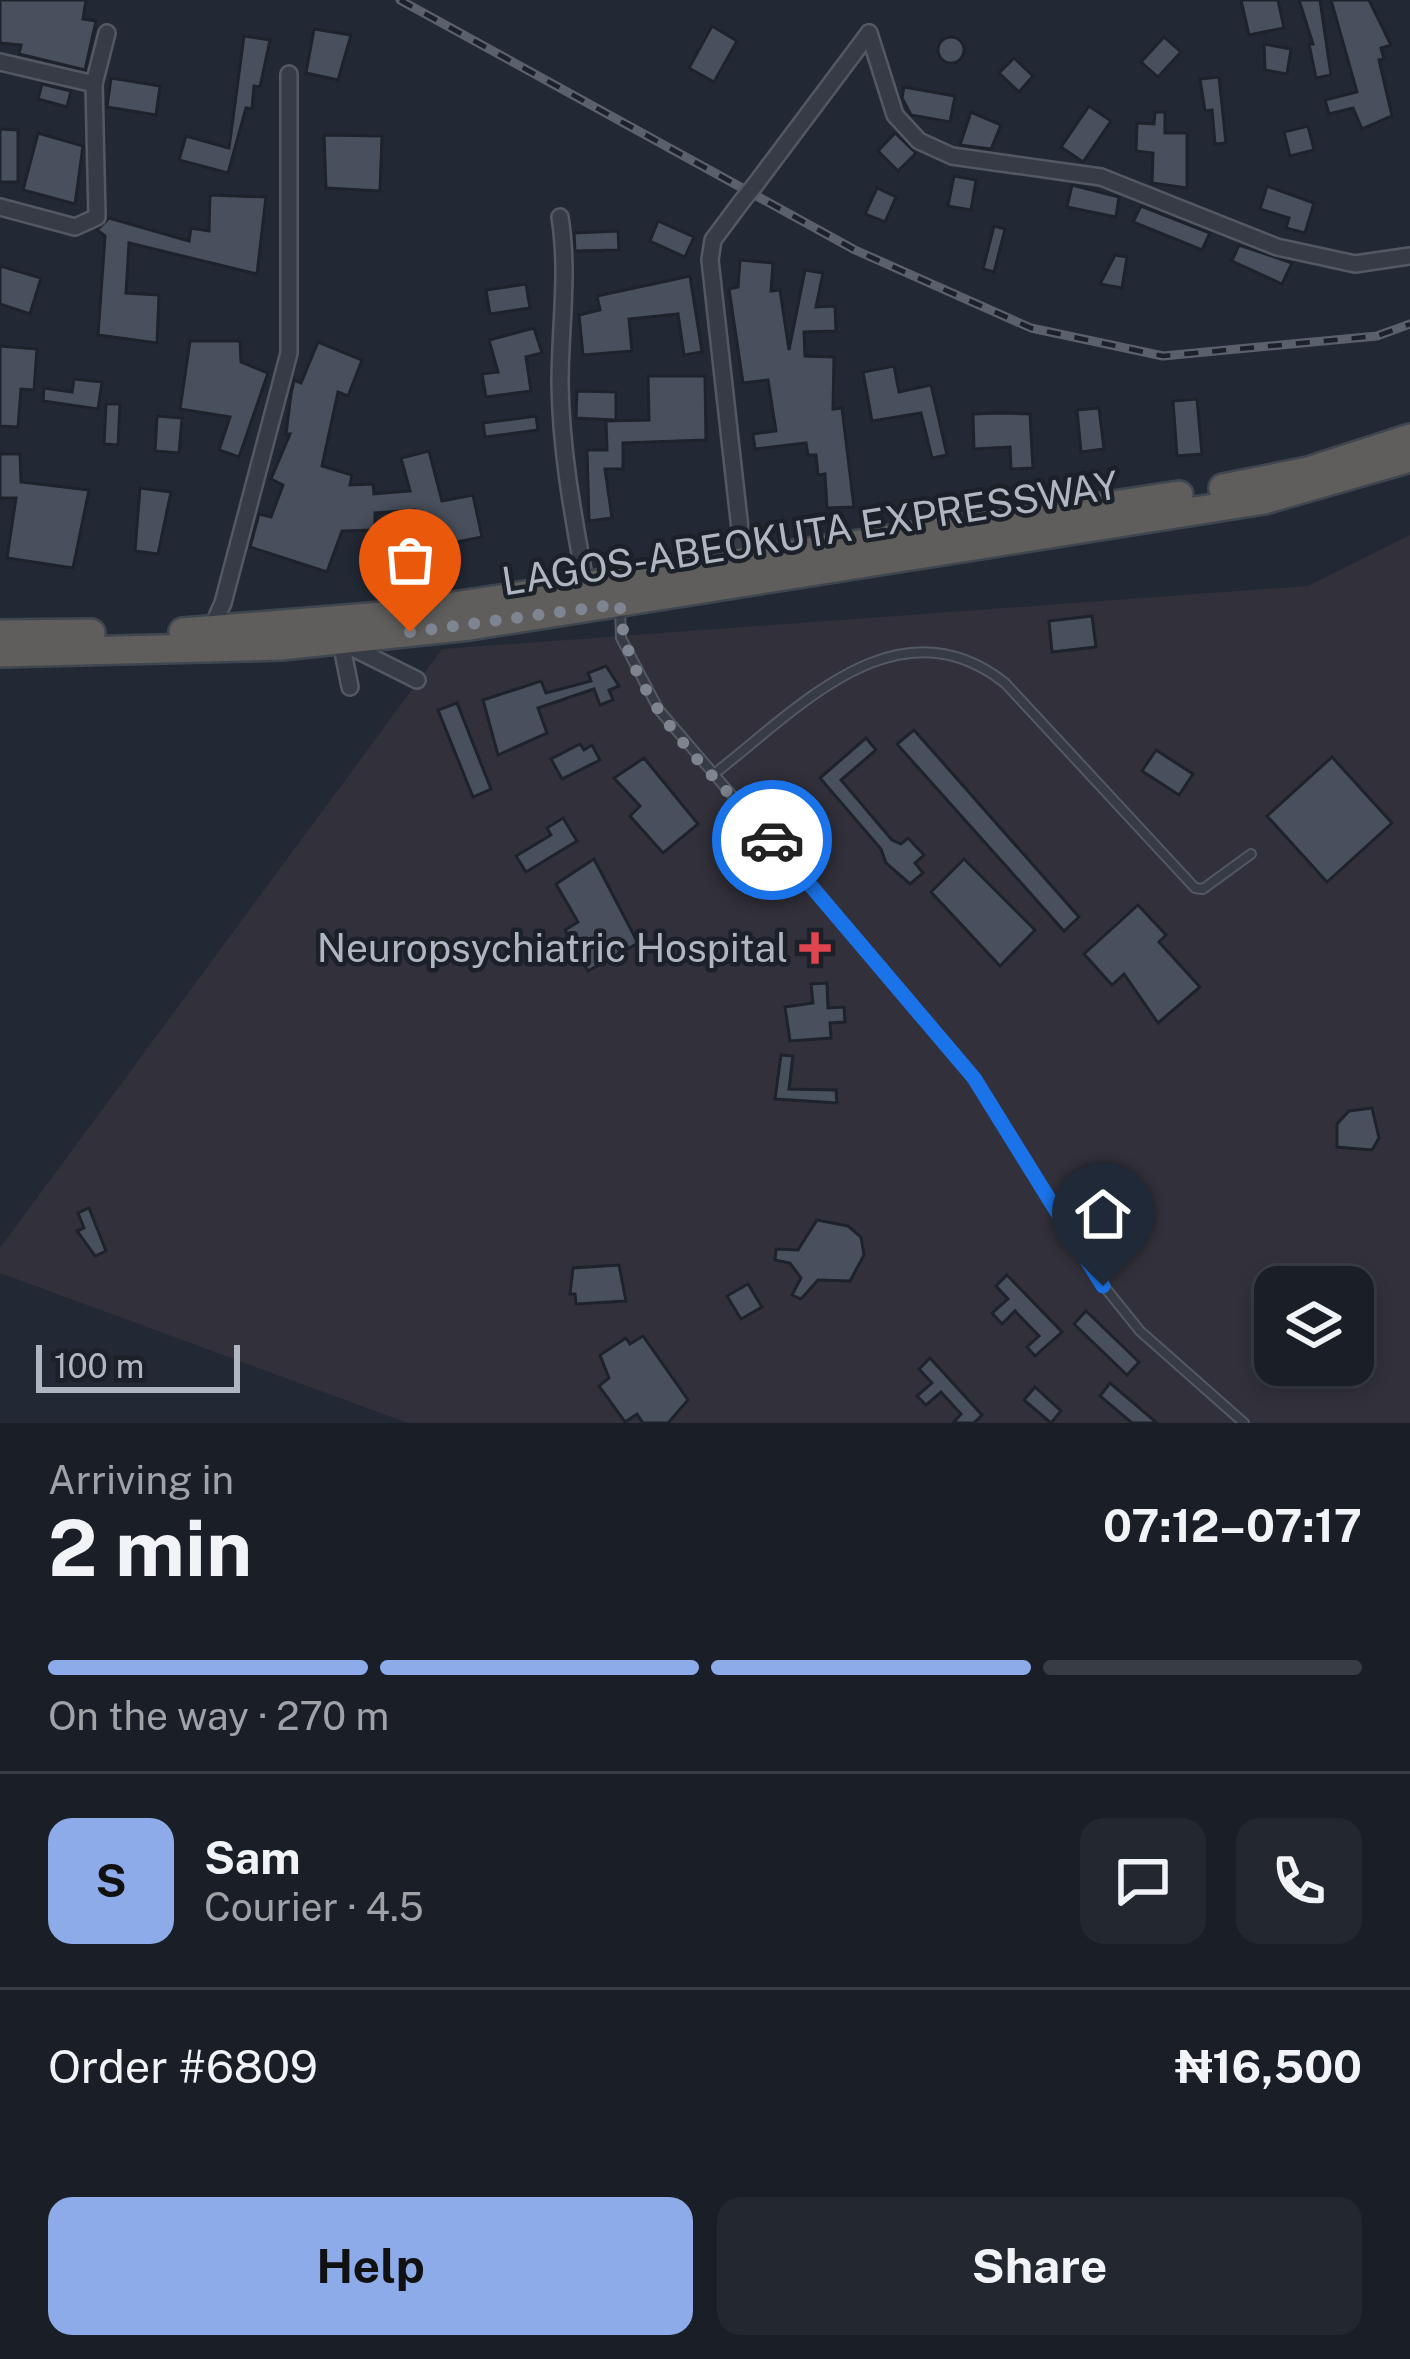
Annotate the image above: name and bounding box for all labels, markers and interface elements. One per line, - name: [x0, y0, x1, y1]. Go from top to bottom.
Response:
- street label: LAGOS-ABEOKUTA EXPRESSWAY: [498, 461, 1122, 605]
- pin: [359, 509, 461, 632]
- icon: bag: [377, 527, 443, 593]
- courier: [712, 780, 832, 900]
- icon: car: [739, 807, 805, 873]
- place label: Neuropsychiatric Hospital: [317, 925, 788, 971]
- marker: Neuropsychiatric Hospital: [799, 932, 831, 964]
- pin: [1052, 1163, 1154, 1286]
- icon: home: [1070, 1181, 1136, 1247]
- map controls: [1254, 1266, 1374, 1386]
- button: layers: [1254, 1266, 1374, 1386]
- scale bar: [36, 1339, 240, 1392]
- text: 100 m: [54, 1347, 144, 1385]
- text: Arriving in: [48, 1457, 234, 1503]
- text: 07:12–07:17: [1103, 1499, 1362, 1552]
- text: 2 min: [48, 1502, 252, 1594]
- text: On the way · 270 m: [48, 1693, 389, 1739]
- button: chat: [1080, 1818, 1206, 1944]
- button: phone: [1236, 1818, 1362, 1944]
- text: Sam: [204, 1831, 301, 1884]
- text: S: [95, 1854, 127, 1907]
- text: Courier · 4.5: [204, 1884, 424, 1930]
- text: Order #6809: [48, 2040, 318, 2093]
- text: ₦16,500: [1175, 2040, 1362, 2093]
- button: Help: [48, 2197, 693, 2335]
- button: Share: [717, 2197, 1362, 2335]

